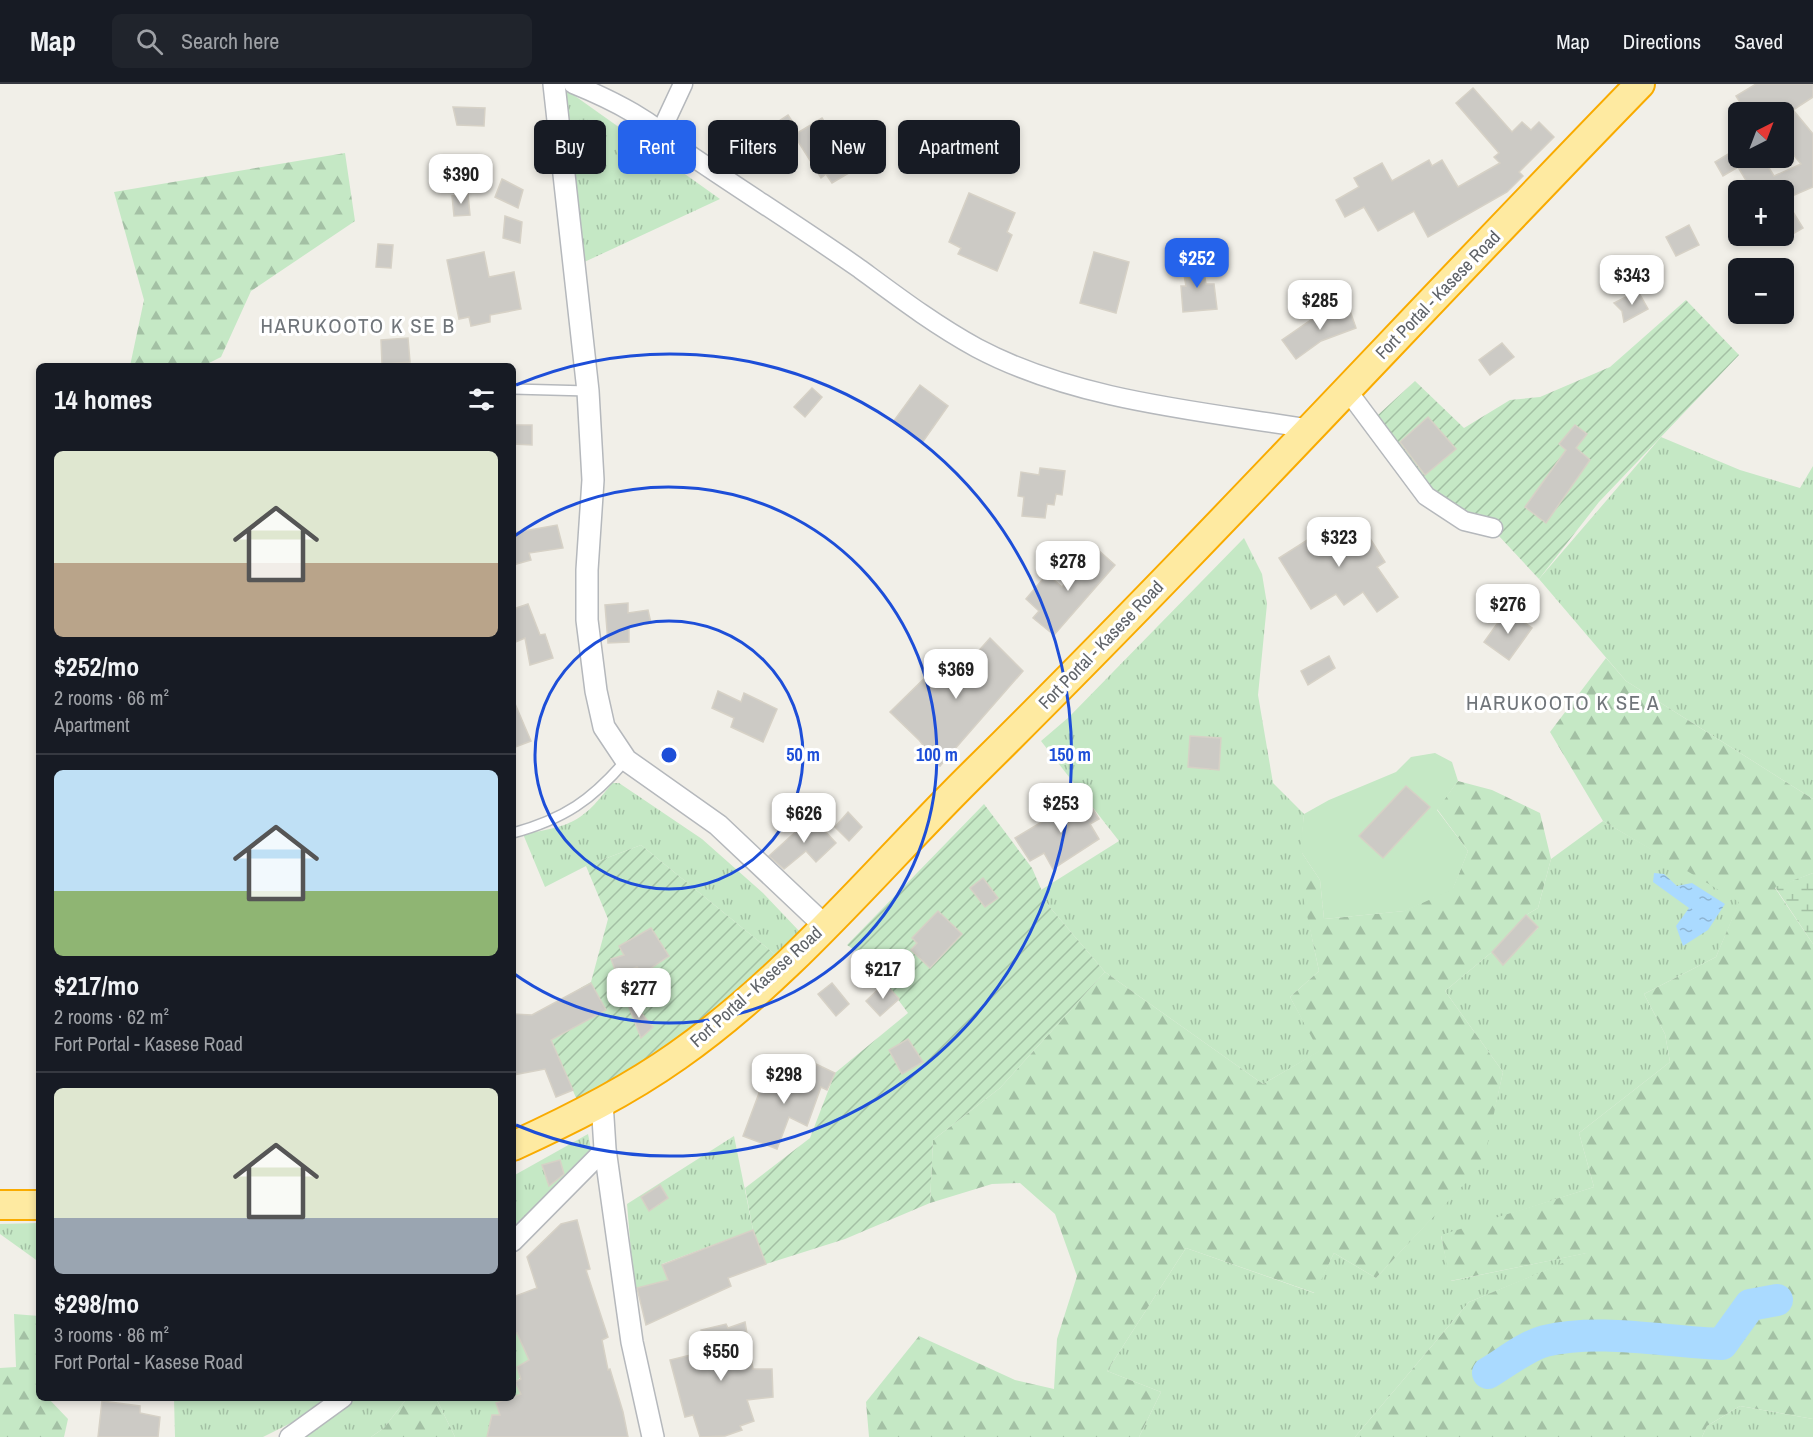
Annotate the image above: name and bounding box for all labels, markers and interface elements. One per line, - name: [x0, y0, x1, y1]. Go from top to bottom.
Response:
- search box: [112, 14, 532, 68]
- text: Map: [30, 22, 76, 60]
- icon: search: [133, 25, 166, 58]
- text: Search here: [181, 26, 279, 56]
- text: Map: [1556, 27, 1590, 56]
- text: Directions: [1623, 27, 1701, 56]
- text: Saved: [1734, 27, 1783, 56]
- north arrow: [1728, 102, 1794, 168]
- map controls: [1728, 102, 1794, 324]
- chip: Buy: [534, 120, 606, 174]
- chip: Rent: [618, 120, 696, 174]
- chip: Filters: [708, 120, 798, 174]
- chip: New: [810, 120, 886, 174]
- chip: Apartment: [898, 120, 1020, 174]
- pin: $390: [425, 154, 497, 205]
- text: $390: [443, 160, 479, 187]
- button: +: [1728, 180, 1794, 246]
- street label: Fort Portal - Kasese Road: [1370, 225, 1506, 364]
- pin: $252: [1161, 238, 1233, 289]
- text: $252: [1179, 244, 1215, 271]
- pin: $343: [1596, 255, 1668, 306]
- button: −: [1728, 258, 1794, 324]
- text: $343: [1614, 261, 1650, 288]
- pin: $285: [1284, 280, 1356, 331]
- text: $285: [1302, 286, 1338, 313]
- district label: HARUKOOTO K SE B: [260, 311, 456, 340]
- text: 14 homes: [54, 382, 152, 417]
- icon: filters: [465, 383, 498, 416]
- icon: home: [222, 490, 330, 598]
- pin: $323: [1303, 517, 1375, 568]
- text: $323: [1321, 523, 1357, 550]
- pin: $278: [1032, 541, 1104, 592]
- text: $278: [1050, 547, 1086, 574]
- street label: Fort Portal - Kasese Road: [1033, 575, 1169, 714]
- pin: $276: [1472, 584, 1544, 635]
- text: $276: [1490, 590, 1526, 617]
- text: $252/mo: [54, 649, 139, 684]
- pin: $369: [920, 649, 992, 700]
- text: $369: [938, 655, 974, 682]
- text: 2 rooms · 66 m²: [54, 684, 169, 711]
- district label: HARUKOOTO K SE A: [1466, 688, 1660, 717]
- text: Apartment: [54, 711, 130, 738]
- text: 50 m: [786, 742, 820, 767]
- text: 100 m: [916, 742, 958, 767]
- text: 150 m: [1049, 742, 1091, 767]
- centre of rings: [659, 745, 679, 765]
- pin: $253: [1025, 783, 1097, 834]
- text: $253: [1043, 789, 1079, 816]
- pin: $626: [768, 793, 840, 844]
- text: $626: [786, 799, 822, 826]
- icon: home: [222, 809, 330, 917]
- street label: Fort Portal - Kasese Road: [684, 920, 827, 1053]
- pin: $217: [847, 949, 919, 1000]
- text: $217: [865, 955, 901, 982]
- text: $217/mo: [54, 968, 139, 1003]
- pin: $277: [603, 968, 675, 1019]
- text: $277: [621, 974, 657, 1001]
- text: 2 rooms · 62 m²: [54, 1003, 169, 1030]
- text: Fort Portal - Kasese Road: [54, 1030, 243, 1057]
- pin: $298: [748, 1054, 820, 1105]
- text: $298: [766, 1060, 802, 1087]
- icon: home: [222, 1127, 330, 1235]
- text: $298/mo: [54, 1286, 139, 1321]
- text: 3 rooms · 86 m²: [54, 1321, 169, 1348]
- pin: $550: [685, 1331, 757, 1382]
- text: $550: [703, 1337, 739, 1364]
- text: Fort Portal - Kasese Road: [54, 1348, 243, 1375]

